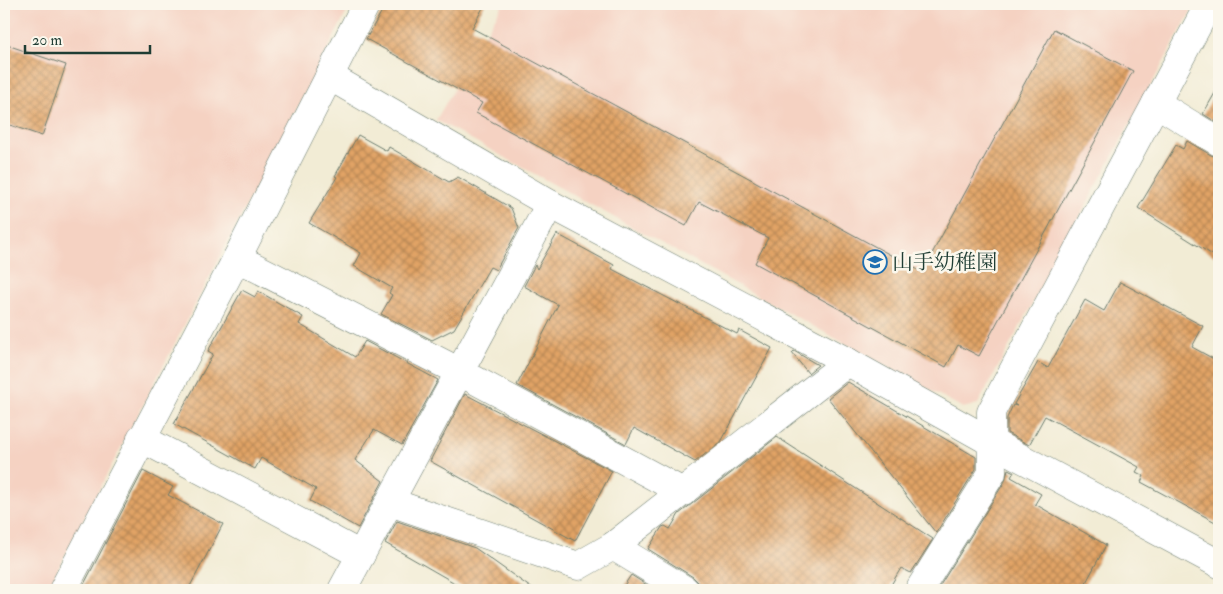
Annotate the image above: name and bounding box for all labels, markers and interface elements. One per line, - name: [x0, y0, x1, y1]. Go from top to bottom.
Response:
- scale bar: [25, 22, 150, 54]
- text: 20 m: [32, 31, 62, 50]
- school or university icon: 山手幼稚園: [862, 249, 888, 275]
- place label: 山手幼稚園: [892, 249, 997, 276]

